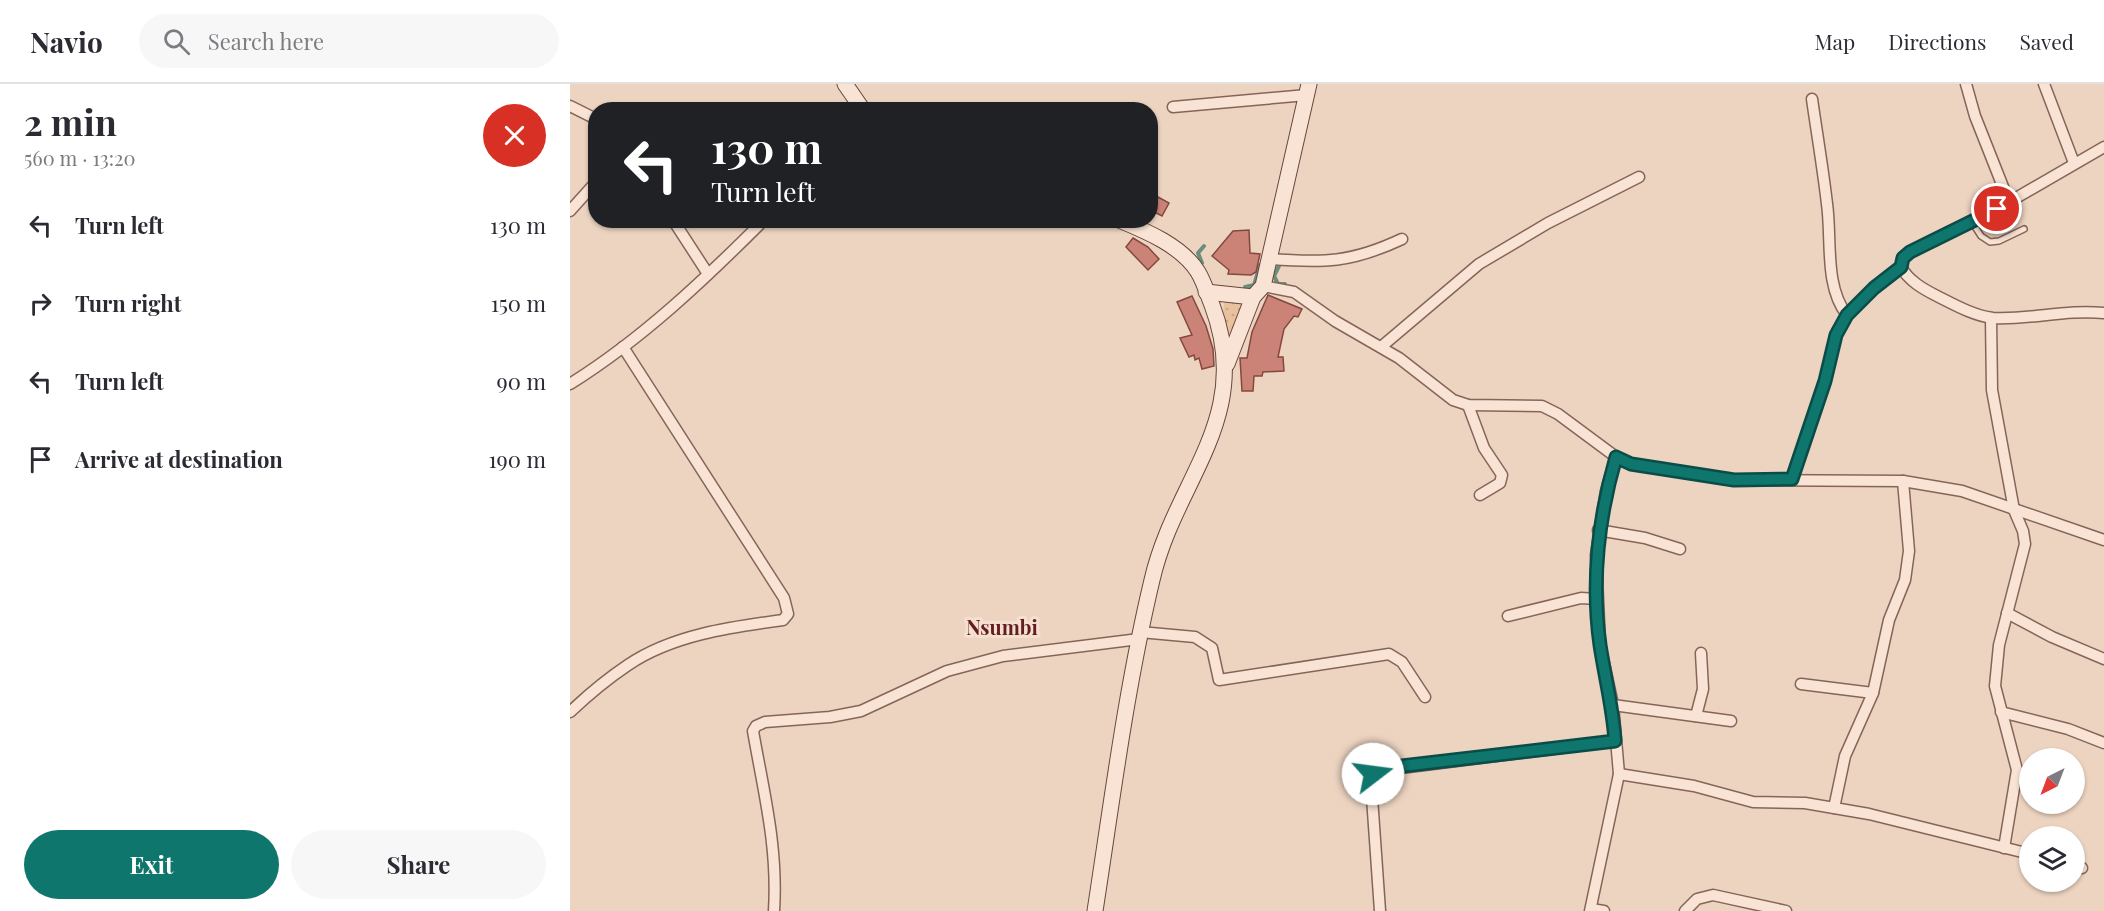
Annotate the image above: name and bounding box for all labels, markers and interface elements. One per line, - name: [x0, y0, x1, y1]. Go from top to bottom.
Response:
- search box: [139, 14, 559, 68]
- text: Navio: [30, 23, 103, 60]
- icon: search: [160, 25, 193, 58]
- text: Search here: [208, 26, 324, 56]
- text: Map: [1814, 27, 1855, 55]
- text: Directions: [1888, 27, 1986, 55]
- text: Saved: [2019, 27, 2074, 55]
- text: 2 min: [24, 97, 117, 145]
- button: close: [483, 104, 546, 167]
- text: 130 m: [711, 119, 822, 175]
- icon: left: [612, 126, 690, 204]
- text: 560 m · 13:20: [24, 144, 136, 171]
- text: Turn left: [711, 173, 815, 209]
- pin: [1971, 183, 2022, 234]
- icon: arrive: [1980, 192, 2013, 225]
- icon: left: [24, 209, 57, 242]
- text: Turn left: [75, 210, 164, 240]
- text: 130 m: [490, 210, 546, 240]
- icon: right: [24, 287, 57, 320]
- text: Turn right: [75, 288, 181, 318]
- text: 150 m: [491, 288, 546, 318]
- icon: left: [24, 365, 57, 398]
- text: Turn left: [75, 366, 164, 396]
- text: 90 m: [497, 366, 546, 396]
- icon: arrive: [24, 443, 57, 476]
- text: Arrive at destination: [75, 444, 283, 474]
- text: 190 m: [488, 444, 546, 474]
- district label: Nsumbi: [966, 613, 1038, 640]
- position arrow: [1341, 742, 1405, 806]
- north arrow: [2019, 748, 2085, 814]
- map controls: [2019, 748, 2085, 892]
- button: layers: [2019, 826, 2085, 892]
- button: Exit: [24, 830, 279, 899]
- button: Share: [291, 830, 546, 899]

